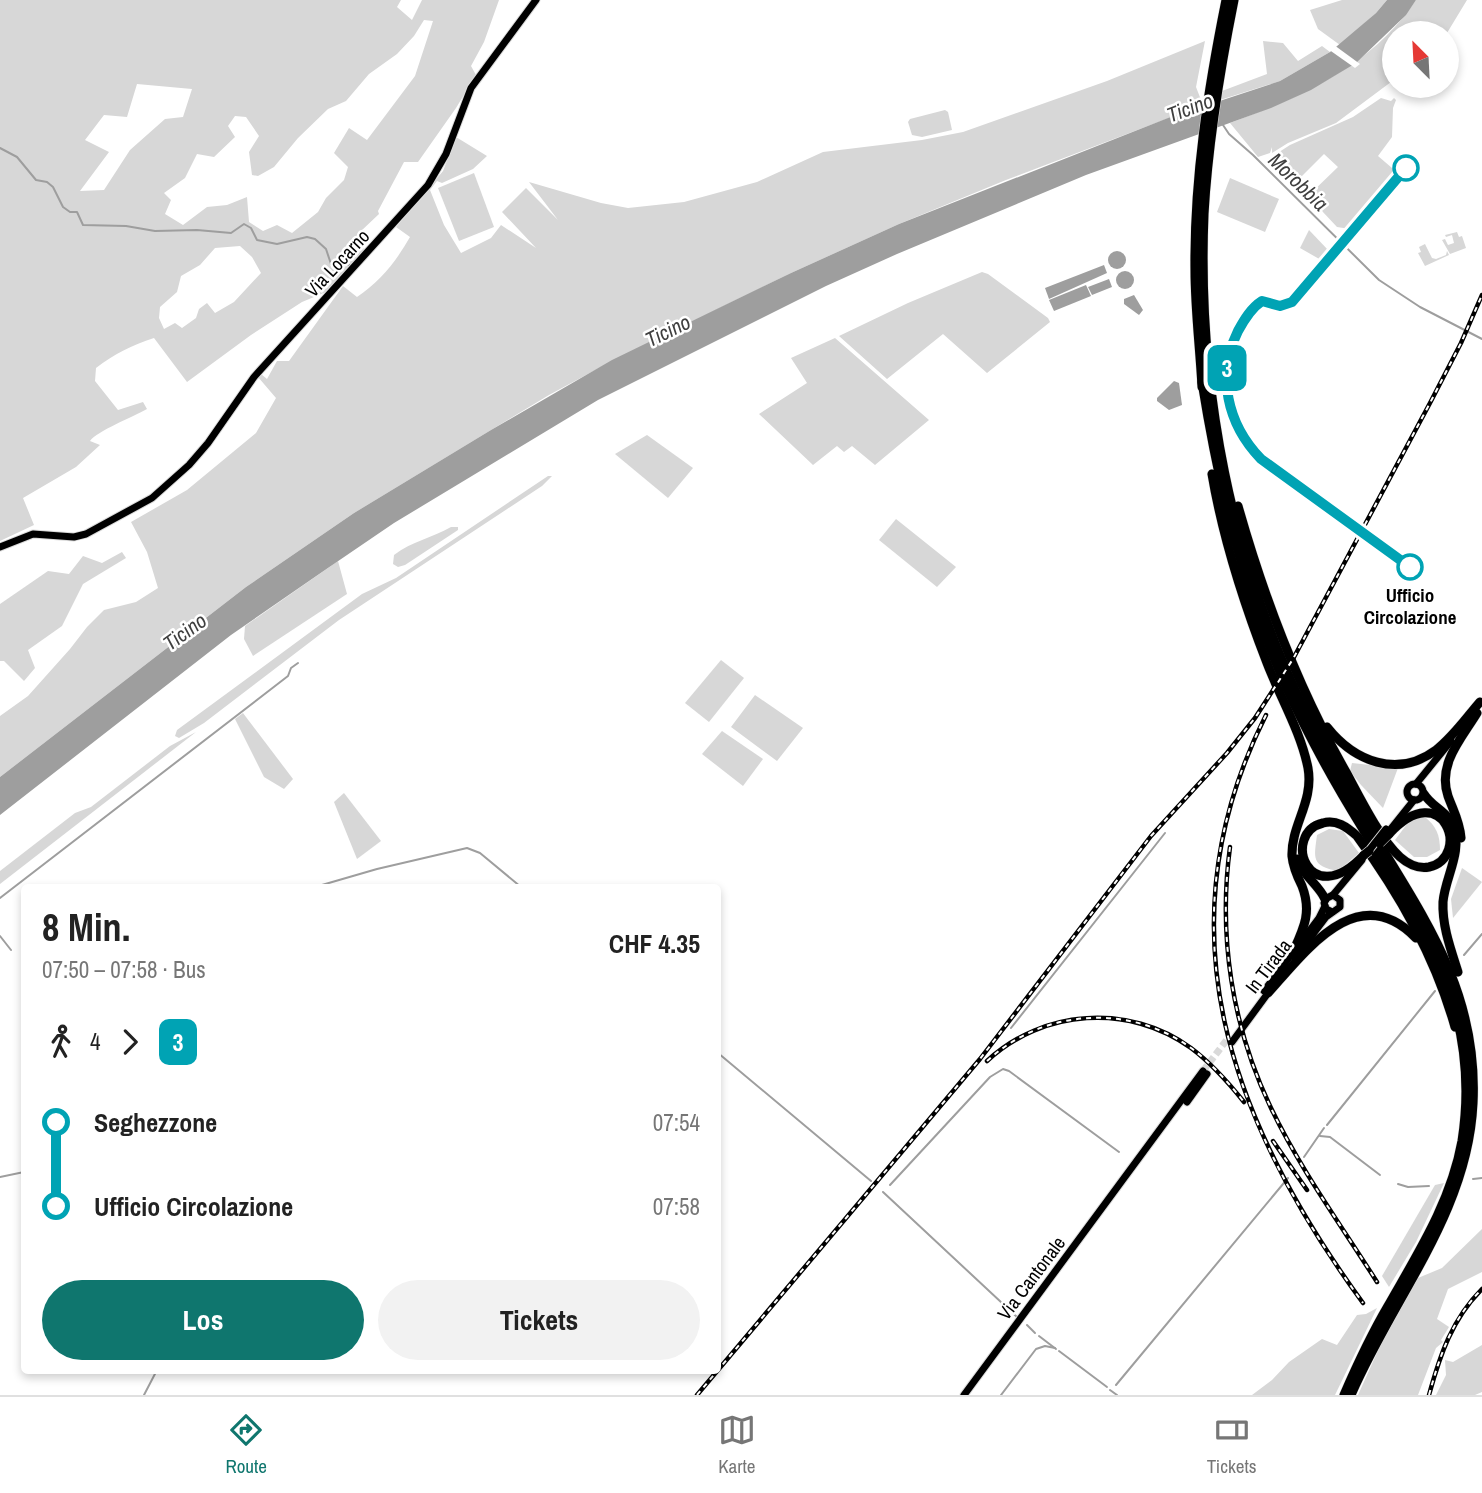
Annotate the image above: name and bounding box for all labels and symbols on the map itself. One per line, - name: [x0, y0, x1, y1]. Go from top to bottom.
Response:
- north arrow: [1382, 21, 1460, 98]
- water label: Ticino: [1163, 86, 1217, 129]
- water label: Morobbia: [1262, 146, 1335, 217]
- unlabelled marker: [1393, 155, 1419, 181]
- street label: Via Locarno: [299, 224, 375, 302]
- water label: Ticino: [640, 307, 695, 354]
- line badge: 3: [1204, 345, 1250, 391]
- marker: Ufficio Circolazione: [1397, 554, 1423, 580]
- place label: Ufficio Circolazione: [1364, 582, 1457, 630]
- water label: Ticino: [157, 606, 212, 657]
- street label: In Tirada: [1239, 933, 1297, 998]
- street label: Via Cantonale: [991, 1231, 1071, 1325]

